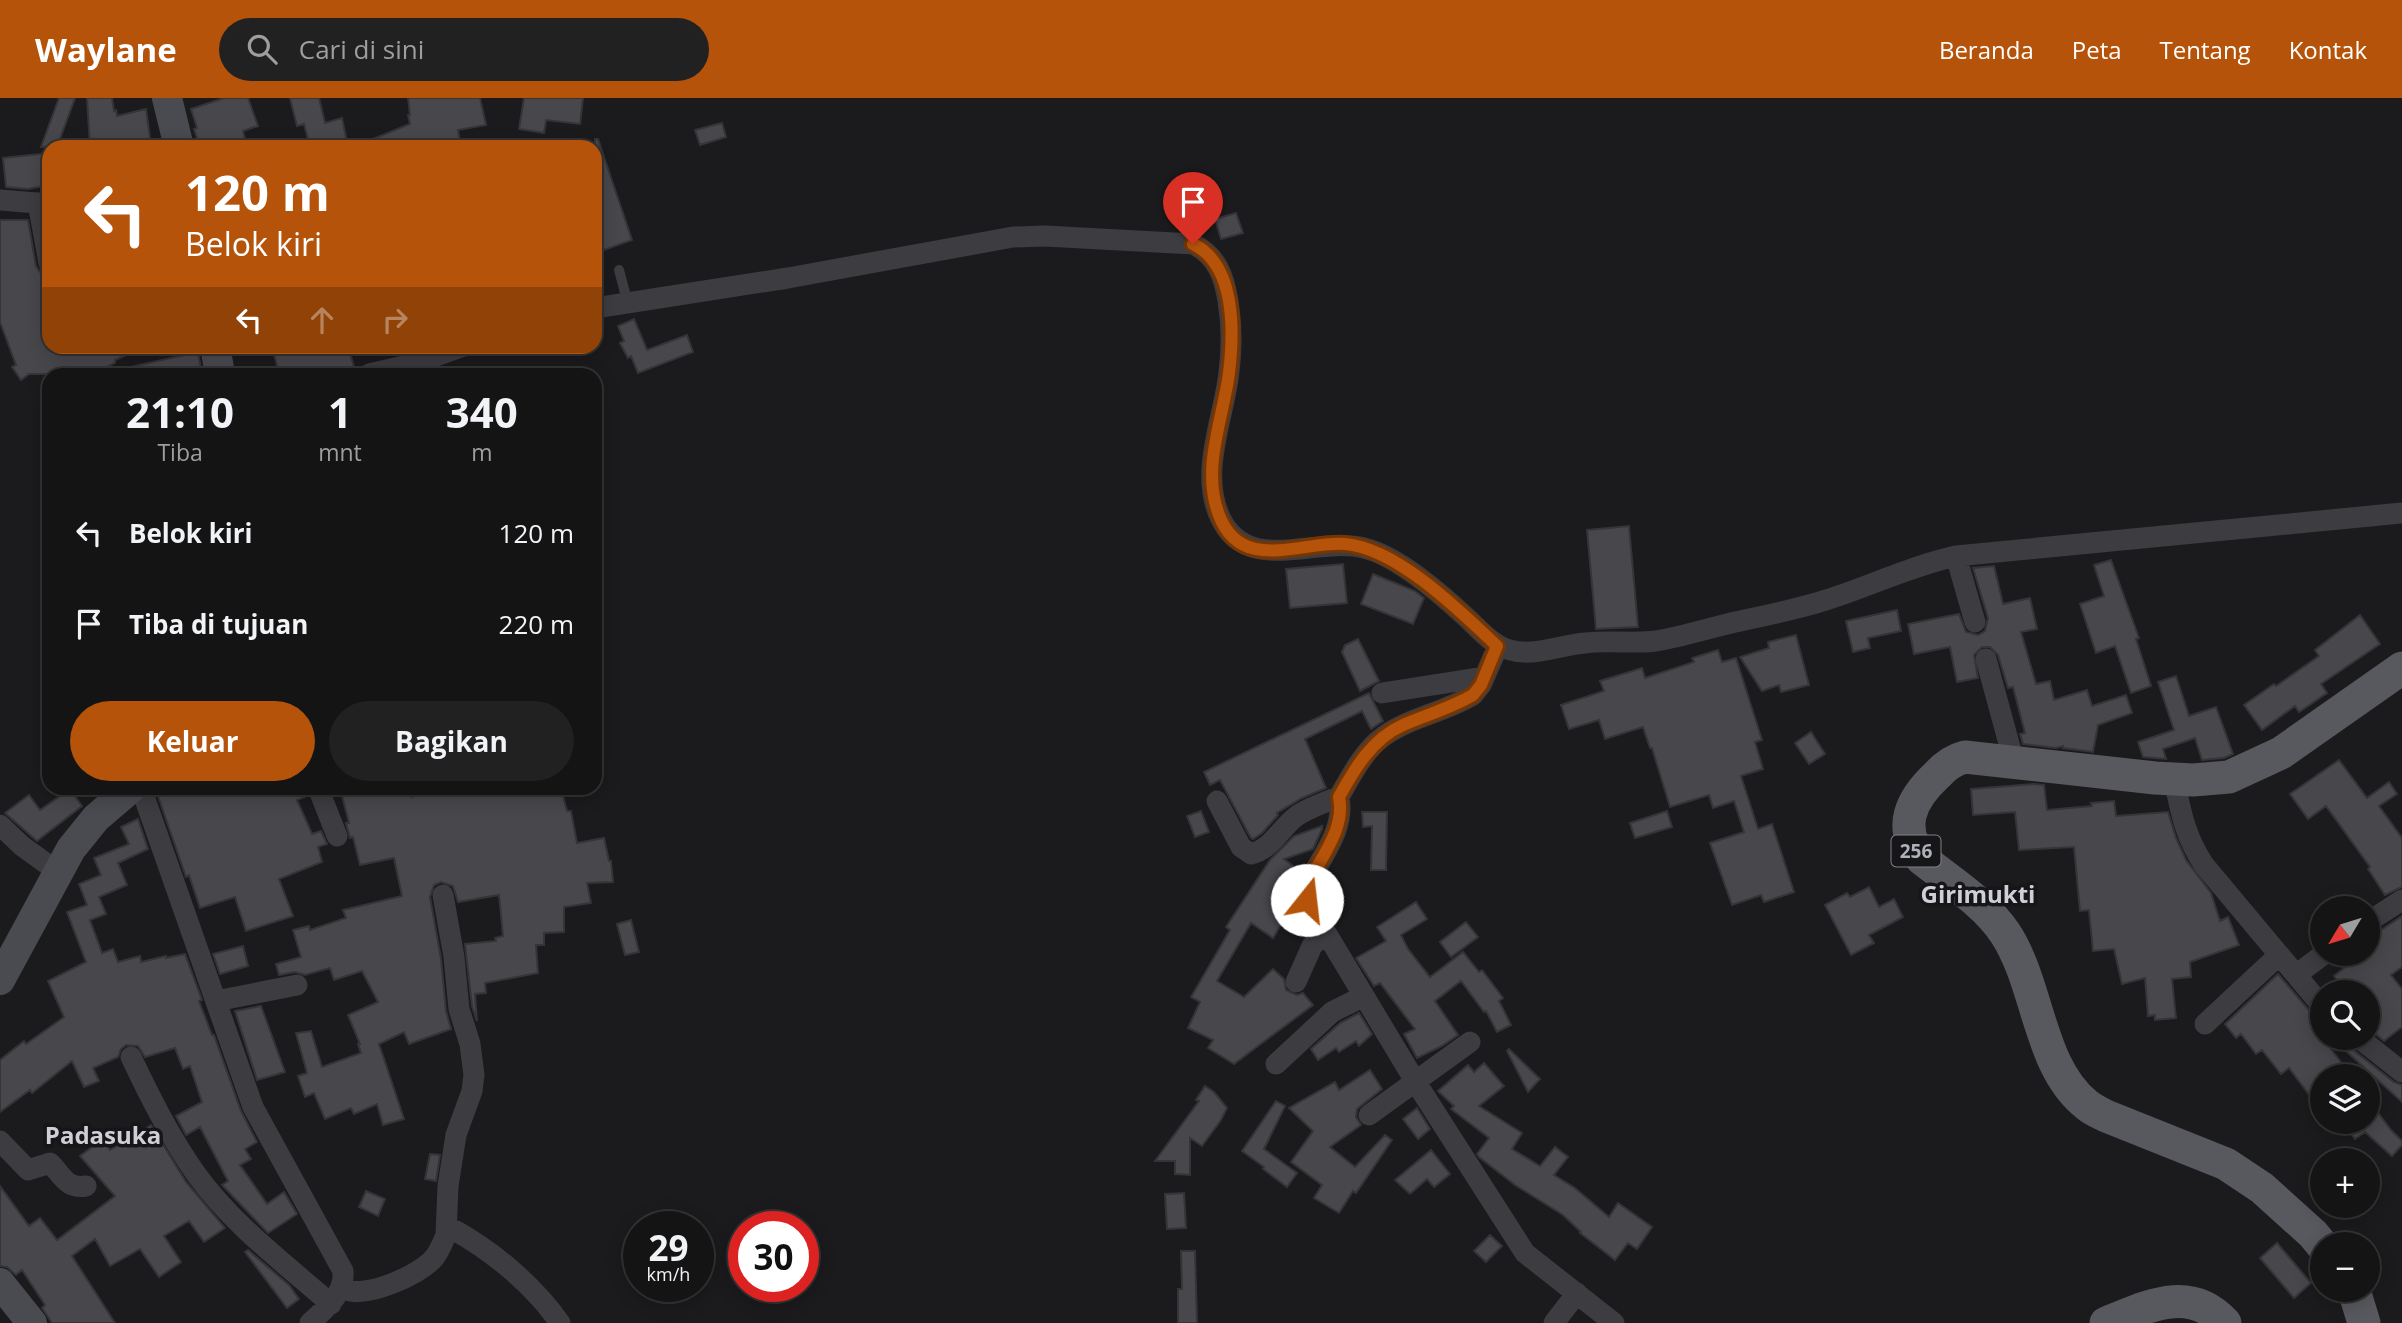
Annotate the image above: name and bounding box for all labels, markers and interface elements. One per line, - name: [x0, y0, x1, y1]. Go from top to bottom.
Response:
- search box: [219, 18, 709, 81]
- text: Waylane: [35, 27, 177, 72]
- icon: search: [243, 30, 281, 68]
- text: Cari di sini: [299, 31, 424, 67]
- text: Beranda: [1939, 33, 2034, 66]
- text: Peta: [2072, 33, 2122, 66]
- text: Tentang: [2160, 33, 2251, 66]
- text: Kontak: [2289, 33, 2367, 66]
- text: 120 m: [185, 159, 330, 225]
- icon: left: [70, 168, 161, 259]
- pin: [1163, 172, 1223, 244]
- icon: arrive: [1174, 183, 1212, 221]
- text: Belok kiri: [185, 222, 322, 265]
- icon: left: [230, 301, 268, 339]
- icon: ahead: [303, 301, 341, 339]
- icon: right: [376, 301, 414, 339]
- text: 21:10: [126, 383, 234, 440]
- text: 1: [328, 383, 352, 440]
- text: 340: [446, 383, 518, 440]
- text: Tiba: [157, 436, 203, 468]
- text: mnt: [318, 436, 362, 468]
- text: m: [471, 436, 493, 468]
- icon: left: [70, 514, 108, 552]
- text: Belok kiri: [129, 515, 253, 551]
- text: 120 m: [499, 515, 574, 551]
- icon: arrive: [70, 605, 108, 643]
- text: Tiba di tujuan: [129, 606, 308, 642]
- text: 220 m: [499, 606, 574, 642]
- button: Keluar: [70, 701, 315, 781]
- button: Bagikan: [329, 701, 574, 781]
- road number: 256: [1892, 836, 1940, 866]
- position arrow: [1270, 863, 1344, 937]
- district label: Girimukti: [1921, 877, 2035, 910]
- north arrow: [2310, 896, 2380, 966]
- map controls: [2310, 896, 2380, 1302]
- button: search: [2310, 980, 2380, 1050]
- button: layers: [2310, 1064, 2380, 1134]
- district label: Padasuka: [45, 1118, 161, 1151]
- button: +: [2310, 1148, 2380, 1218]
- speed limit sign: 30: [728, 1211, 819, 1302]
- text: 29: [648, 1224, 689, 1271]
- button: −: [2310, 1232, 2380, 1302]
- text: km/h: [647, 1262, 690, 1286]

